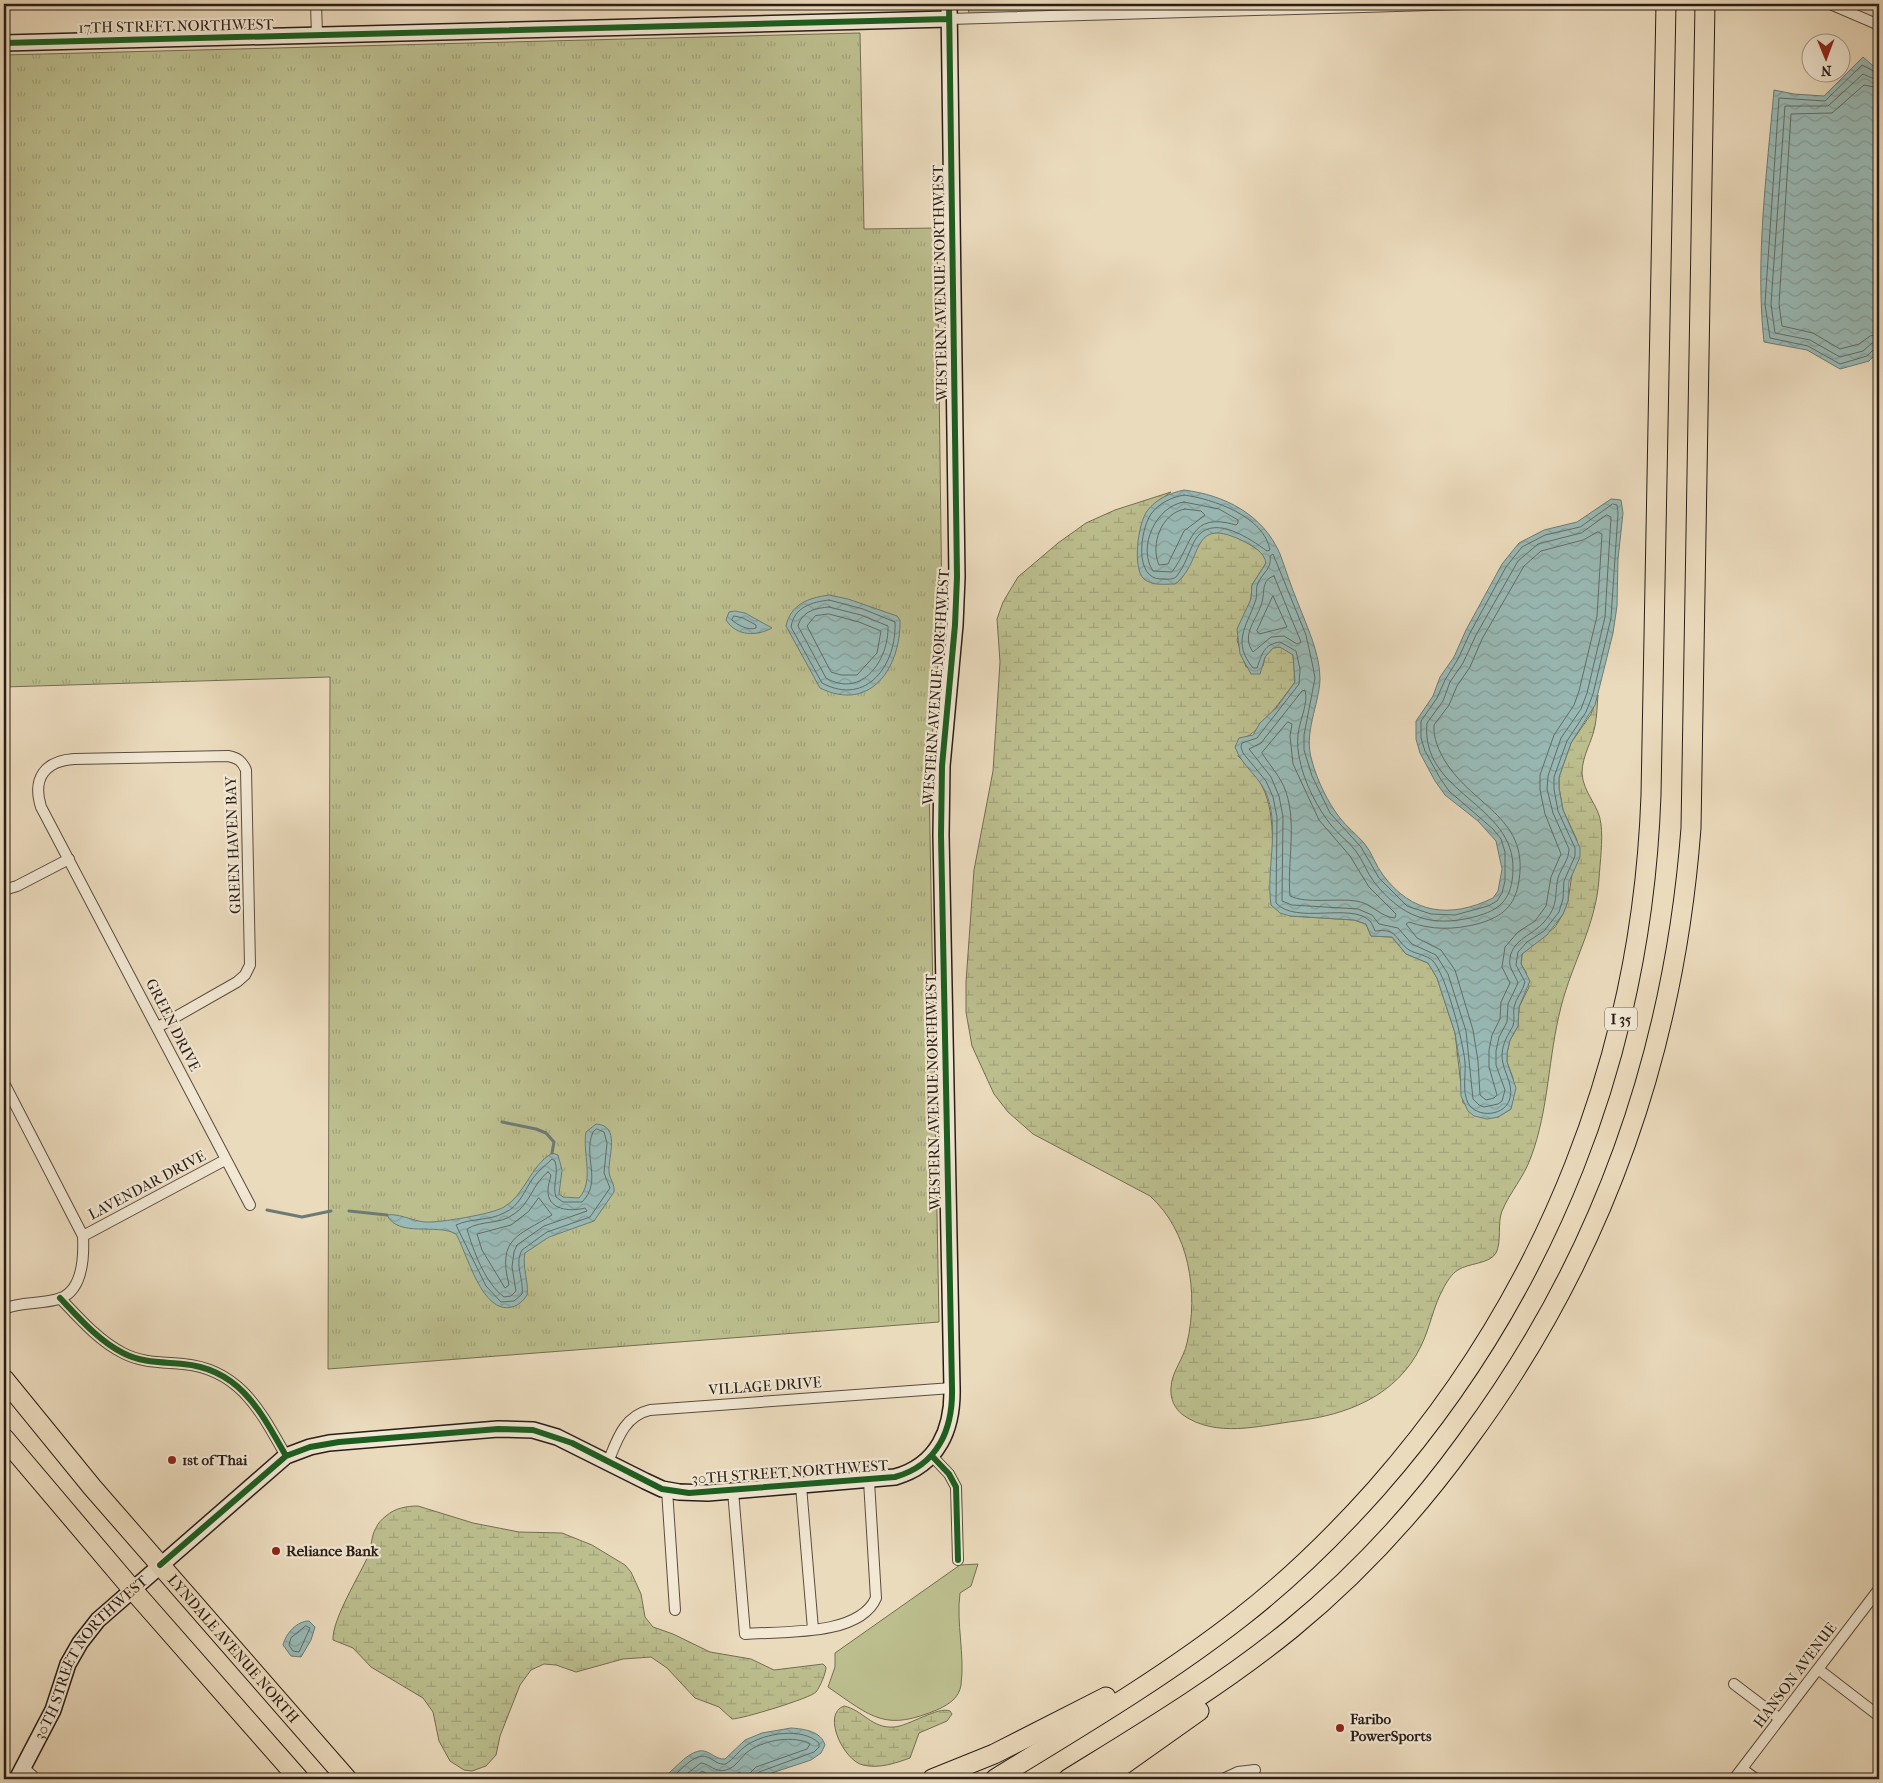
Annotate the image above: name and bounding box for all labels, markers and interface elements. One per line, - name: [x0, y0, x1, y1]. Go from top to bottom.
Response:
- street label: 17TH STREET NORTHWEST: [78, 15, 275, 37]
- north arrow: [1800, 32, 1850, 82]
- text: N: [1820, 62, 1832, 79]
- street label: WESTERN AVENUE NORTHWEST: [929, 164, 951, 402]
- street label: WESTERN AVENUE NORTHWEST: [919, 568, 953, 807]
- street label: GREEN HAVEN BAY: [222, 775, 244, 914]
- street label: WESTERN AVENUE NORTHWEST: [922, 973, 944, 1211]
- street label: GREEN DRIVE: [142, 976, 204, 1074]
- road number: I 35: [1605, 1008, 1637, 1030]
- street label: LAVENDAR DRIVE: [85, 1146, 209, 1224]
- street label: VILLAGE DRIVE: [707, 1373, 822, 1399]
- place label: 1st of Thai: [182, 1451, 248, 1469]
- marker: 1st of Thai: [166, 1454, 178, 1466]
- street label: 30TH STREET NORTHWEST: [691, 1456, 890, 1488]
- place label: Reliance Bank: [286, 1542, 380, 1560]
- marker: Reliance Bank: [270, 1545, 282, 1557]
- street label: 30TH STREET NORTHWEST: [30, 1571, 152, 1743]
- street label: LYNDALE AVENUE NORTH: [164, 1571, 303, 1727]
- street label: HANSON AVENUE: [1750, 1619, 1840, 1731]
- place label: Faribo PowerSports: [1349, 1710, 1432, 1745]
- marker: Faribo PowerSports: [1334, 1722, 1346, 1734]

